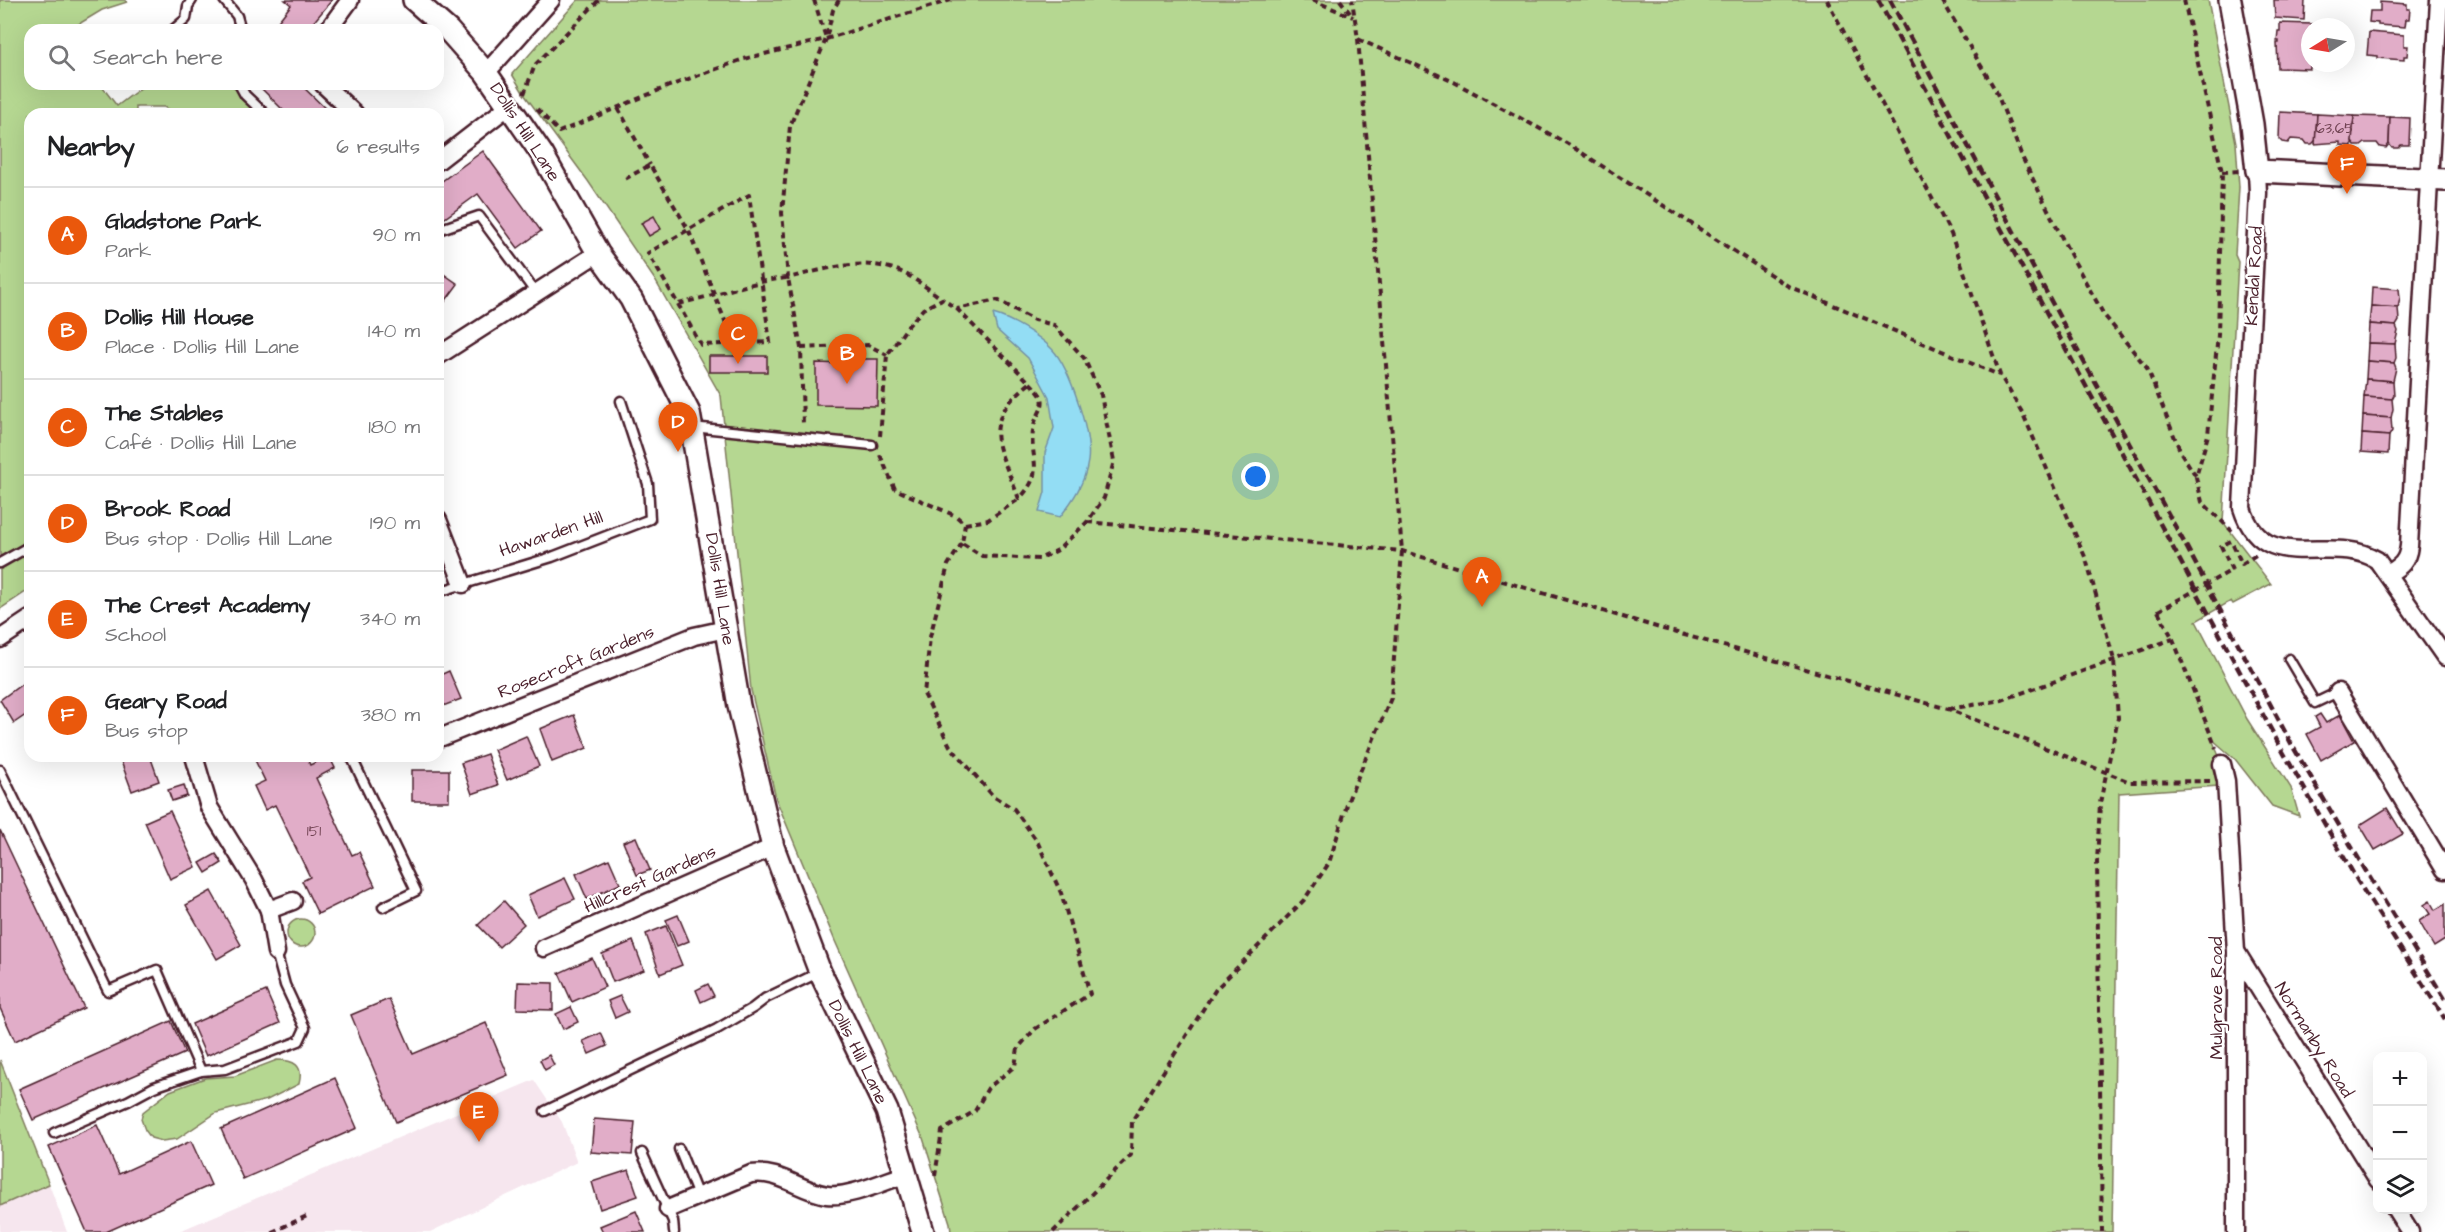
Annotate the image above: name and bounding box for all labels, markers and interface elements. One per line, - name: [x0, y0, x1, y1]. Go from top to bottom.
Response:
- north arrow: [2301, 18, 2355, 72]
- search box: [24, 24, 444, 90]
- icon: search: [45, 41, 78, 74]
- text: Search here: [93, 42, 223, 73]
- street label: Dollis Hill Lane: [484, 78, 566, 187]
- house number: 63,65: [2315, 118, 2355, 139]
- text: Nearby: [48, 129, 135, 165]
- text: 6 results: [336, 133, 420, 161]
- pin: F: [2328, 144, 2366, 194]
- text: Gladstone Park: [105, 206, 261, 237]
- text: A: [61, 221, 74, 249]
- text: 90 m: [372, 221, 420, 249]
- street label: Kendal Road: [2239, 226, 2269, 326]
- text: Park: [105, 237, 151, 265]
- text: Dollis Hill House: [105, 302, 254, 333]
- pin: C: [718, 314, 758, 364]
- text: B: [60, 317, 75, 345]
- text: 140 m: [368, 317, 420, 345]
- text: Place · Dollis Hill Lane: [105, 333, 299, 361]
- pin: B: [828, 334, 866, 384]
- text: The Stables: [105, 398, 223, 429]
- pin: D: [658, 402, 698, 452]
- text: C: [60, 413, 75, 441]
- text: 180 m: [368, 413, 420, 441]
- text: Café · Dollis Hill Lane: [105, 429, 297, 457]
- your location: [1241, 462, 1270, 491]
- text: Brook Road: [105, 494, 230, 525]
- street label: Hawarden Hill: [496, 505, 606, 563]
- text: D: [61, 509, 74, 537]
- text: 190 m: [370, 509, 420, 537]
- text: Bus stop · Dollis Hill Lane: [105, 525, 333, 553]
- street label: Dollis Hill Lane: [699, 531, 741, 647]
- pin: A: [1462, 558, 1502, 607]
- text: The Crest Academy: [105, 590, 310, 621]
- text: E: [62, 605, 73, 633]
- text: 340 m: [360, 605, 420, 633]
- street label: Rosecroft Gardens: [494, 619, 658, 705]
- text: School: [105, 621, 166, 649]
- text: Geary Road: [105, 686, 227, 717]
- text: F: [61, 701, 74, 729]
- text: 380 m: [361, 701, 420, 729]
- text: Bus stop: [105, 717, 188, 745]
- house number: 151: [307, 821, 321, 842]
- street label: Hillcrest Gardens: [580, 839, 720, 919]
- street label: Mulgrave Road: [2204, 937, 2230, 1059]
- street label: Normanby Road: [2268, 977, 2360, 1103]
- street label: Dollis Hill Lane: [822, 996, 894, 1109]
- map controls: [2373, 1052, 2427, 1214]
- button: +: [2373, 1052, 2427, 1106]
- pin: E: [460, 1092, 498, 1142]
- button: −: [2373, 1106, 2427, 1160]
- button: layers: [2373, 1160, 2427, 1214]

